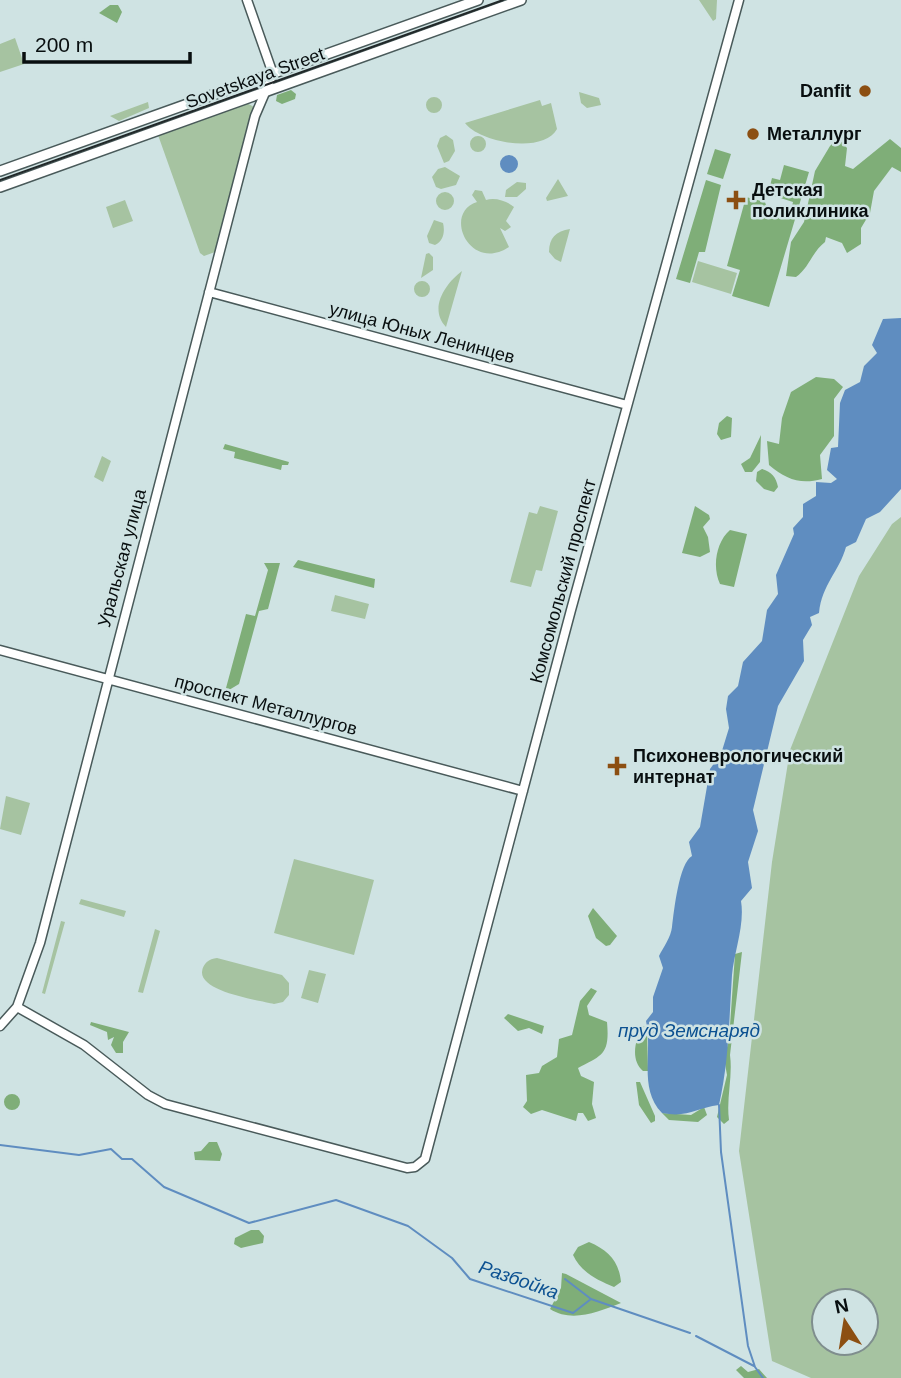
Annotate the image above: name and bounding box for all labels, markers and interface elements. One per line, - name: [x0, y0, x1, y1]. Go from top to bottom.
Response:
- scale bar: [24, 21, 191, 65]
- text: 200 m: [35, 33, 93, 56]
- street label: Sovetskaya Street: [183, 44, 327, 112]
- place label: Danfit: [800, 81, 851, 101]
- marker: Danfit: [857, 83, 873, 99]
- place label: Металлург: [767, 124, 862, 144]
- marker: Металлург: [745, 126, 761, 142]
- place label: Детская поликлиника: [752, 180, 870, 221]
- marker: Детская поликлиника: [726, 190, 746, 210]
- street label: улица Юных Ленинцев: [327, 299, 517, 367]
- street label: Комсомольский проспект: [526, 477, 600, 685]
- street label: Уральская улица: [94, 486, 150, 629]
- street label: проспект Металлургов: [173, 671, 359, 739]
- place label: Психоневрологический интернат: [633, 746, 843, 787]
- marker: Психоневрологический интернат: [607, 756, 627, 776]
- water label: пруд Земснаряд: [618, 1020, 760, 1041]
- water label: Разбойка: [476, 1256, 561, 1303]
- north arrow: [810, 1287, 880, 1357]
- text: N: [833, 1294, 850, 1318]

